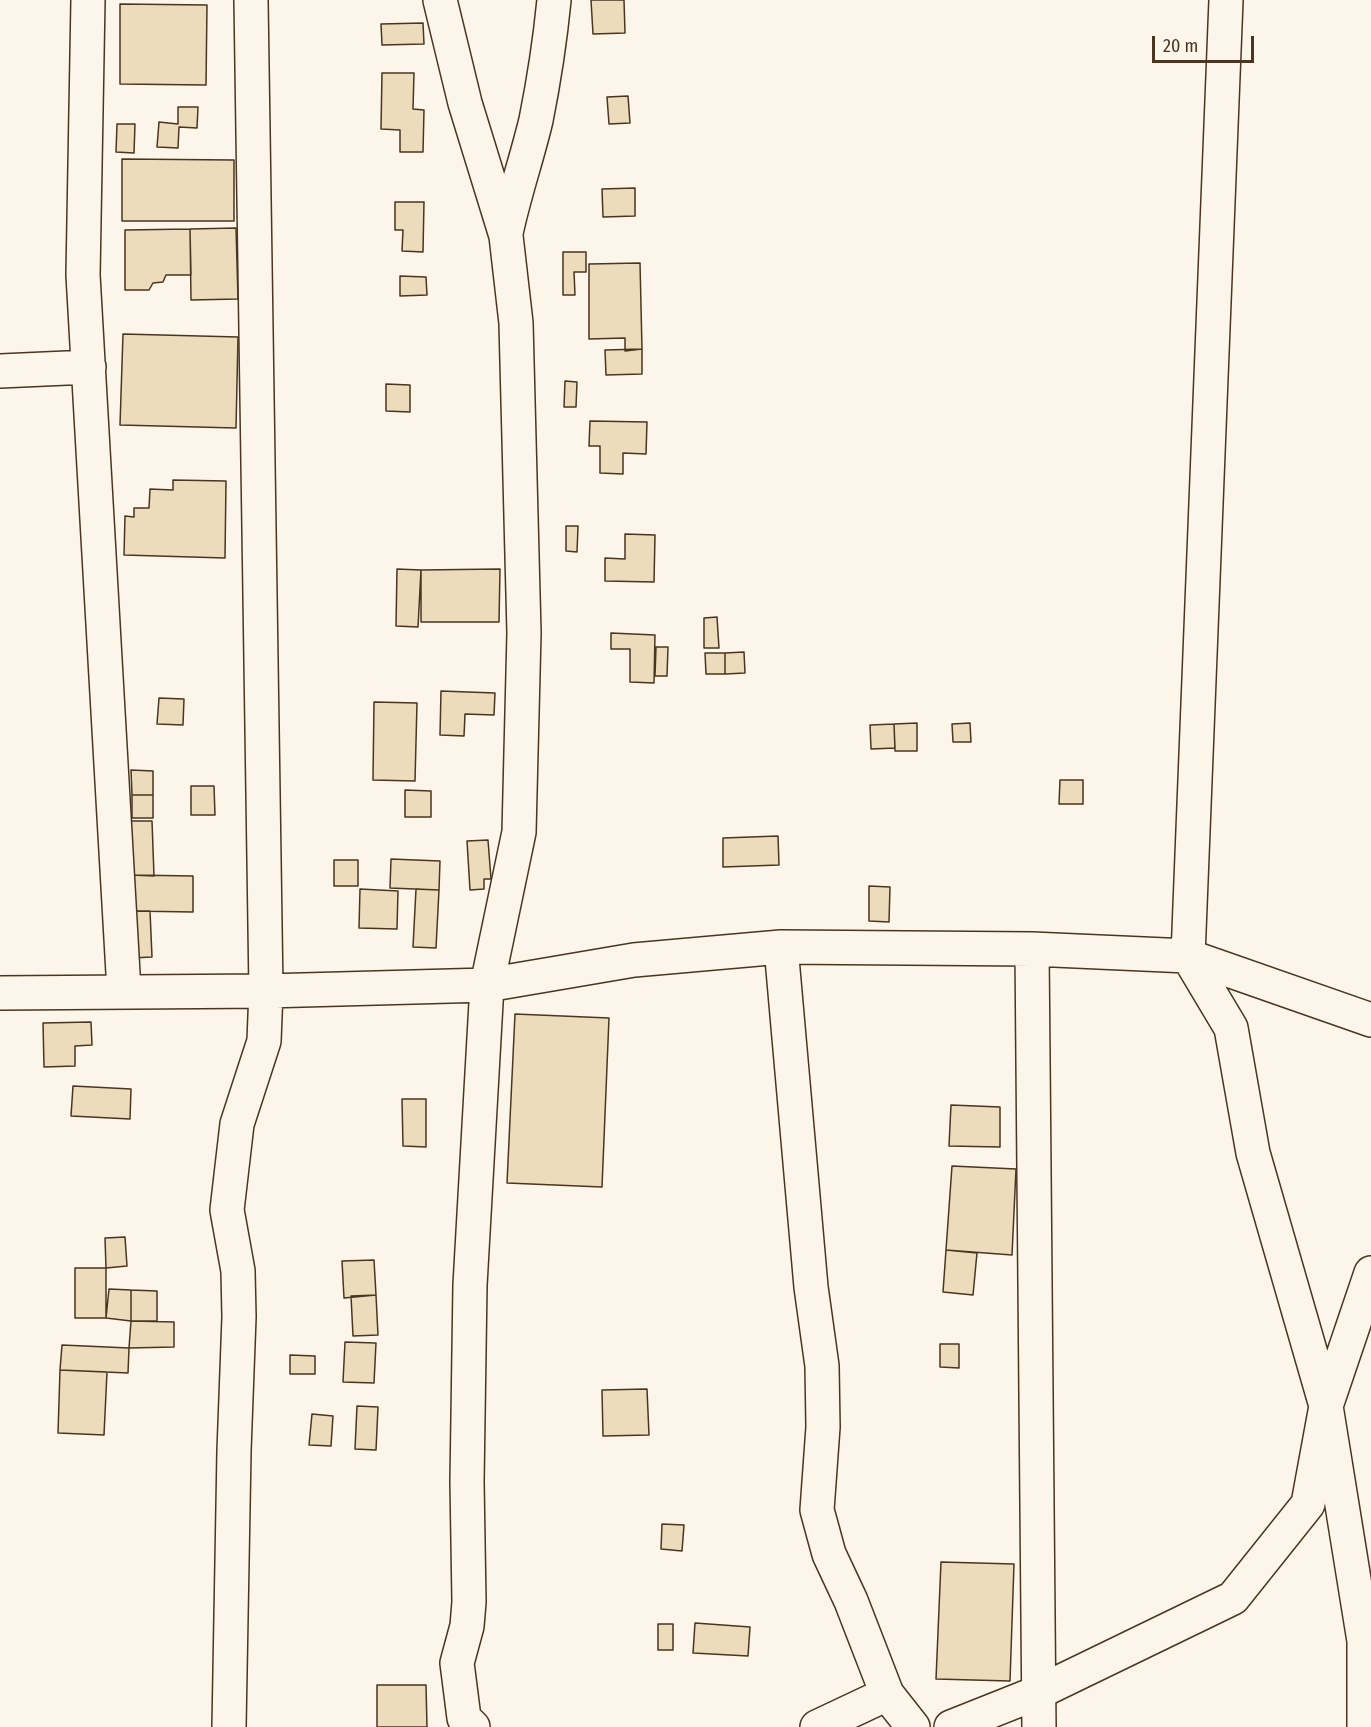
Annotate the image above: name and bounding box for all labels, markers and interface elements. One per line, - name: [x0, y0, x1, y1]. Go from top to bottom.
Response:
- scale bar: [1155, 24, 1257, 62]
- text: 20 m: [1163, 35, 1198, 57]

